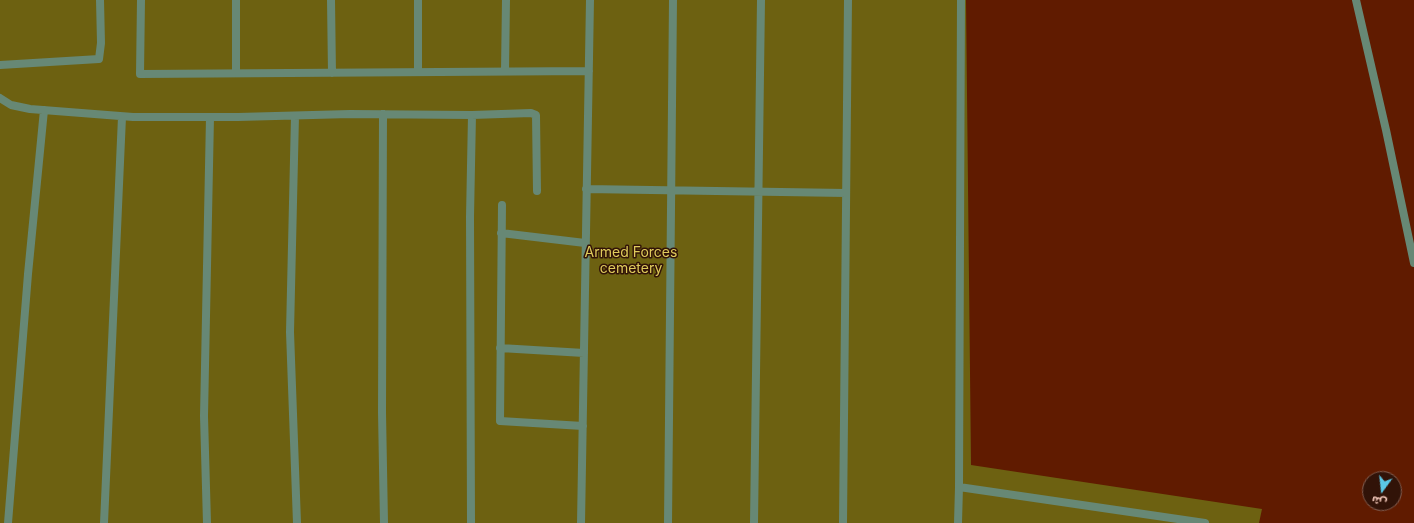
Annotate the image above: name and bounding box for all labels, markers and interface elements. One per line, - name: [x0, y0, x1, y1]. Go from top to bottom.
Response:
- park label: Armed Forces cemetery: [585, 245, 677, 278]
- north arrow: [1362, 471, 1402, 511]
- text: ش: [1370, 493, 1388, 510]

